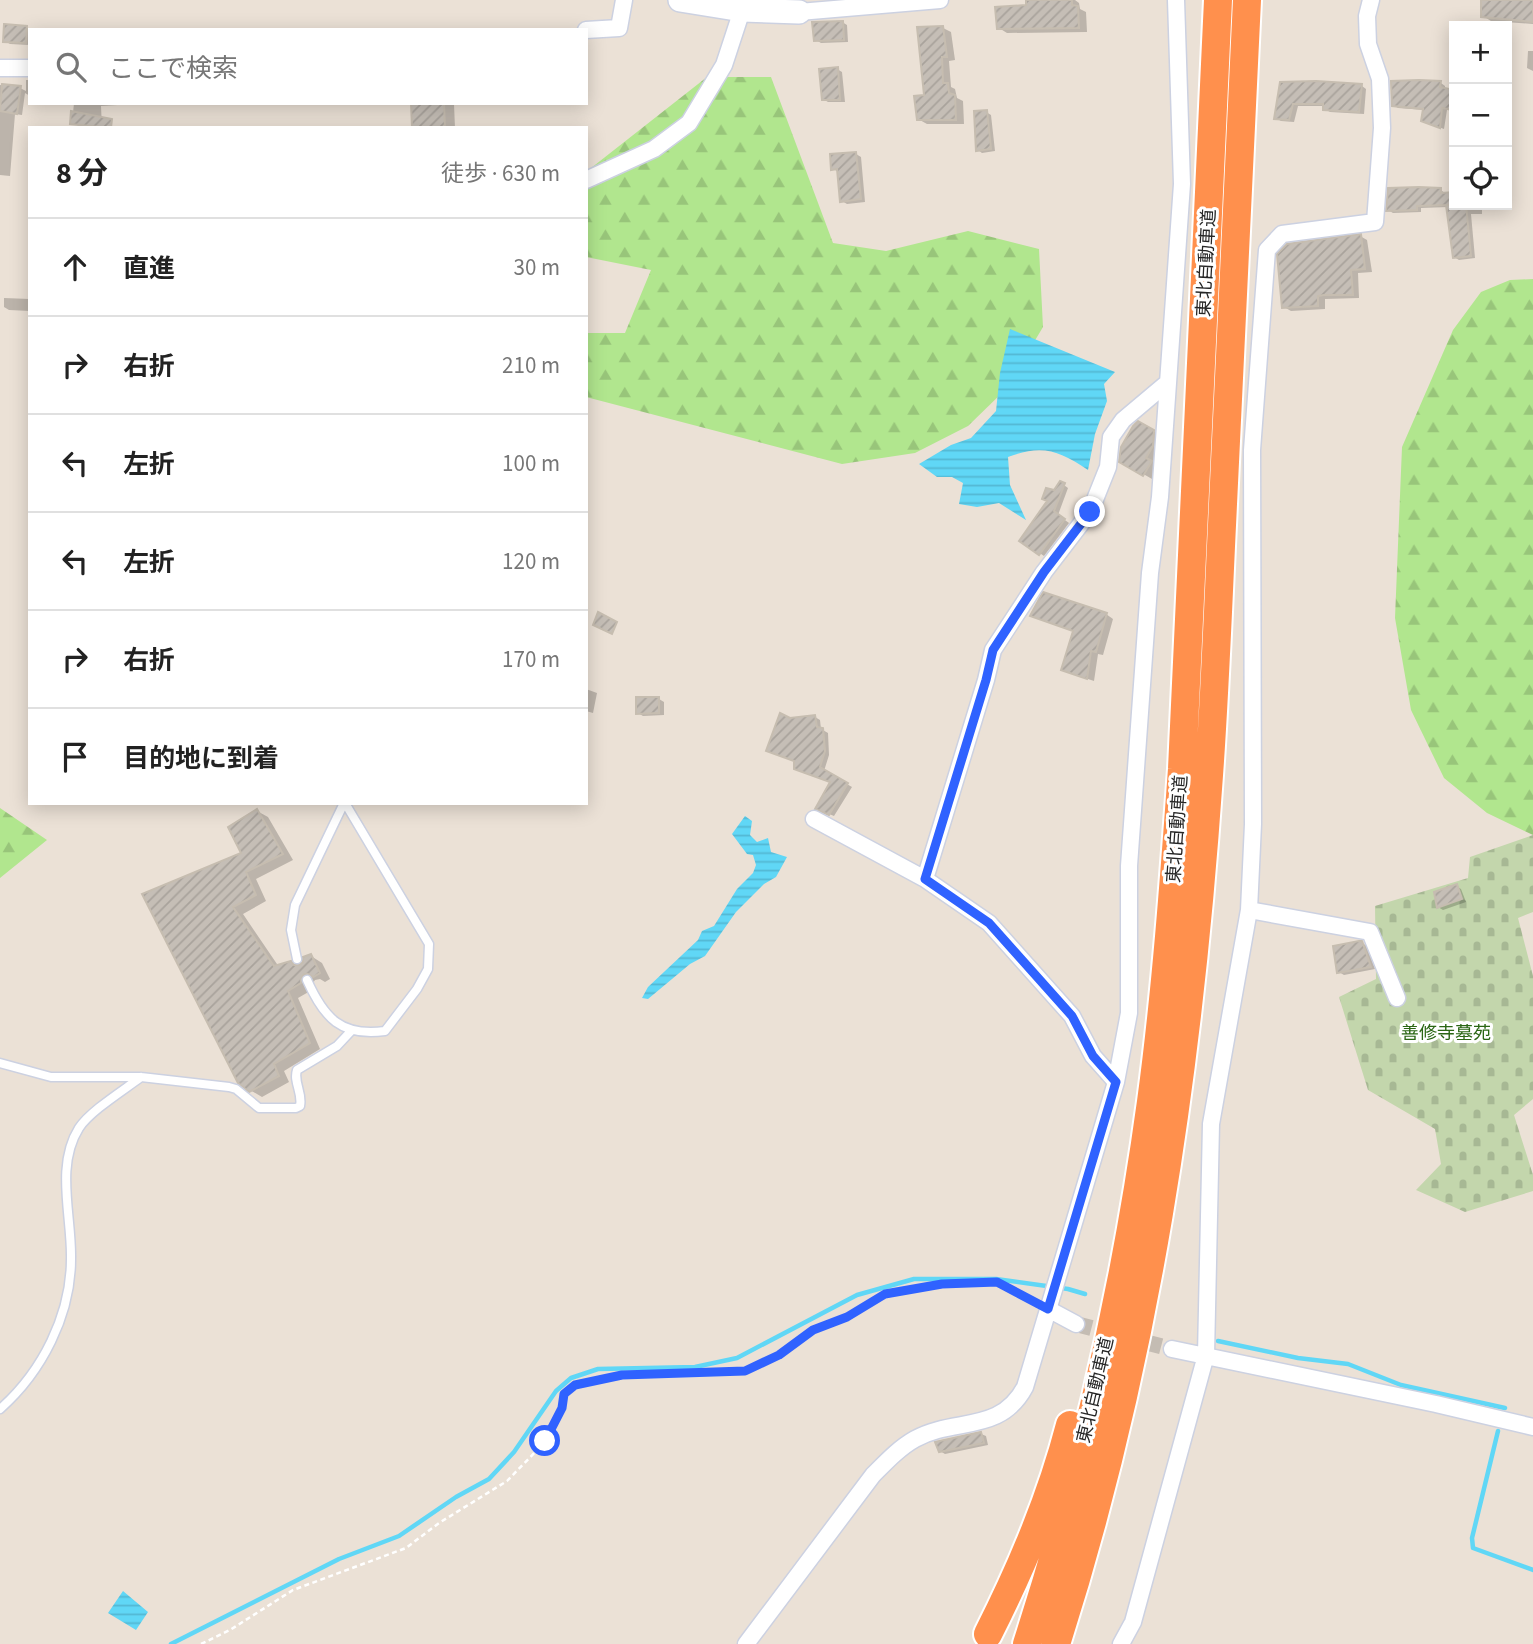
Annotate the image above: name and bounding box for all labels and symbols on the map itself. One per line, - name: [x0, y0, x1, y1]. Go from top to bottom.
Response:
- street label: 東北自動車道: [1191, 208, 1222, 318]
- route end: [1074, 496, 1105, 527]
- street label: 東北自動車道: [1161, 774, 1194, 884]
- park label: 善修寺墓苑: [1401, 1021, 1491, 1046]
- street label: 東北自動車道: [1071, 1335, 1120, 1446]
- route start: [529, 1425, 560, 1456]

